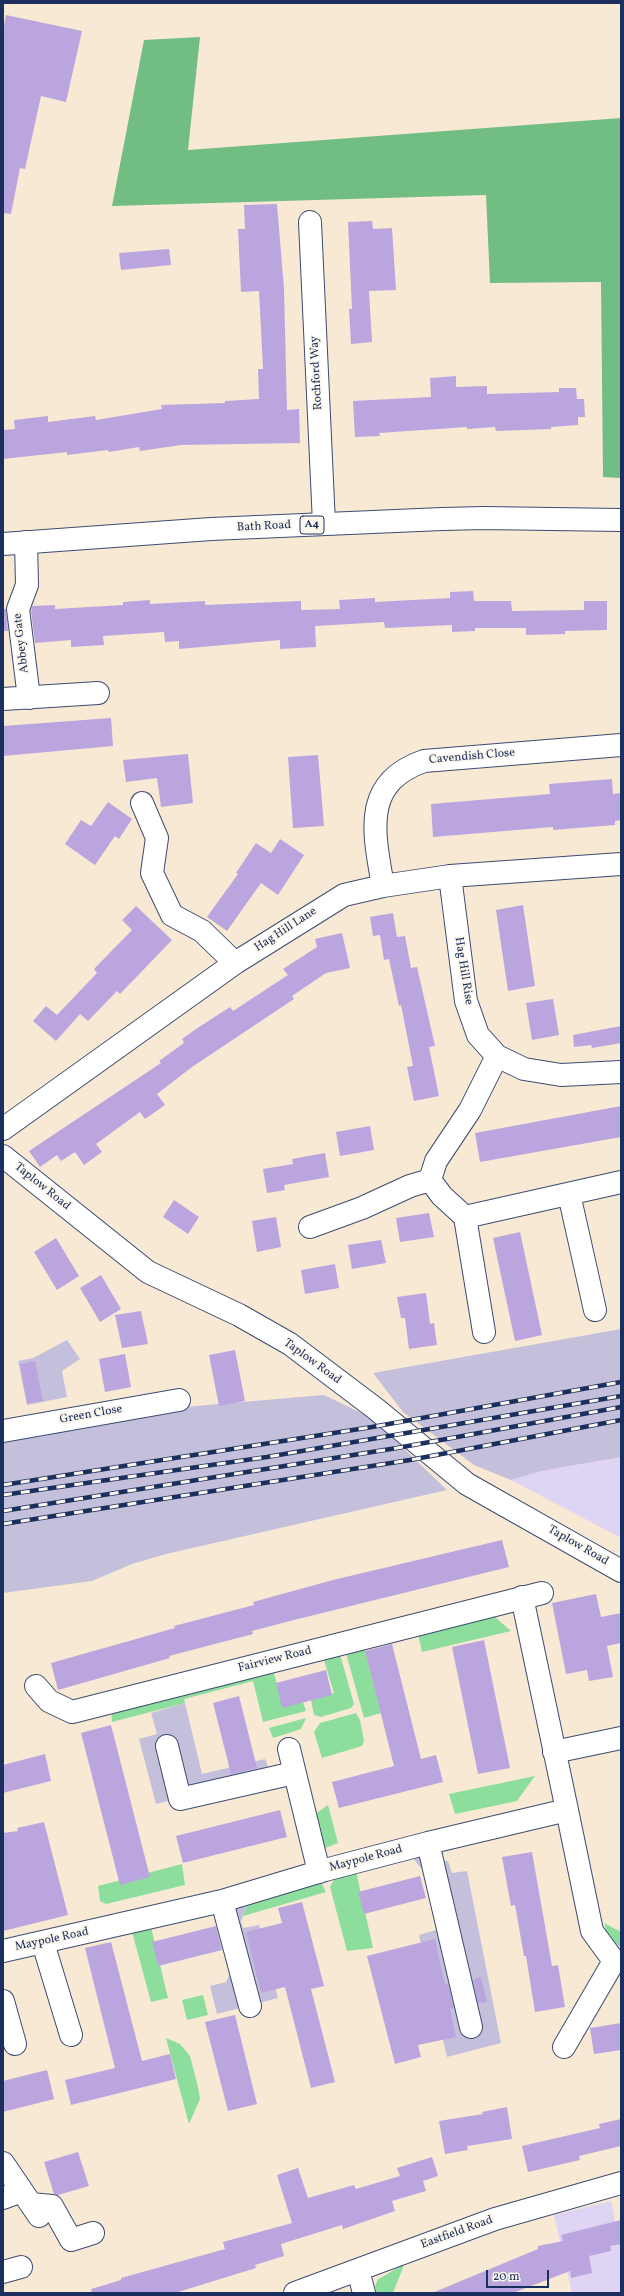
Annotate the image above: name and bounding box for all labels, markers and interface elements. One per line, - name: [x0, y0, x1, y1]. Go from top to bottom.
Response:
- street label: Rochford Way: [308, 335, 326, 411]
- road number: A4: [300, 516, 324, 534]
- street label: Bath Road: [237, 518, 291, 536]
- street label: Abbey Gate: [11, 612, 33, 674]
- street label: Cavendish Close: [428, 746, 516, 768]
- street label: Hag Hill Lane: [252, 905, 320, 955]
- street label: Hag Hill Rise: [451, 936, 475, 1006]
- street label: Taplow Road: [11, 1160, 73, 1214]
- street label: Taplow Road: [280, 1336, 344, 1388]
- street label: Green Close: [59, 1402, 123, 1428]
- street label: Taplow Road: [545, 1523, 611, 1569]
- street label: Fairview Road: [237, 1644, 313, 1676]
- street label: Maypole Road: [328, 1842, 404, 1876]
- street label: Maypole Road: [14, 1925, 90, 1955]
- street label: Eastfield Road: [419, 2213, 495, 2253]
- scale bar: [488, 2262, 551, 2288]
- text: 20 m: [493, 2269, 520, 2285]

